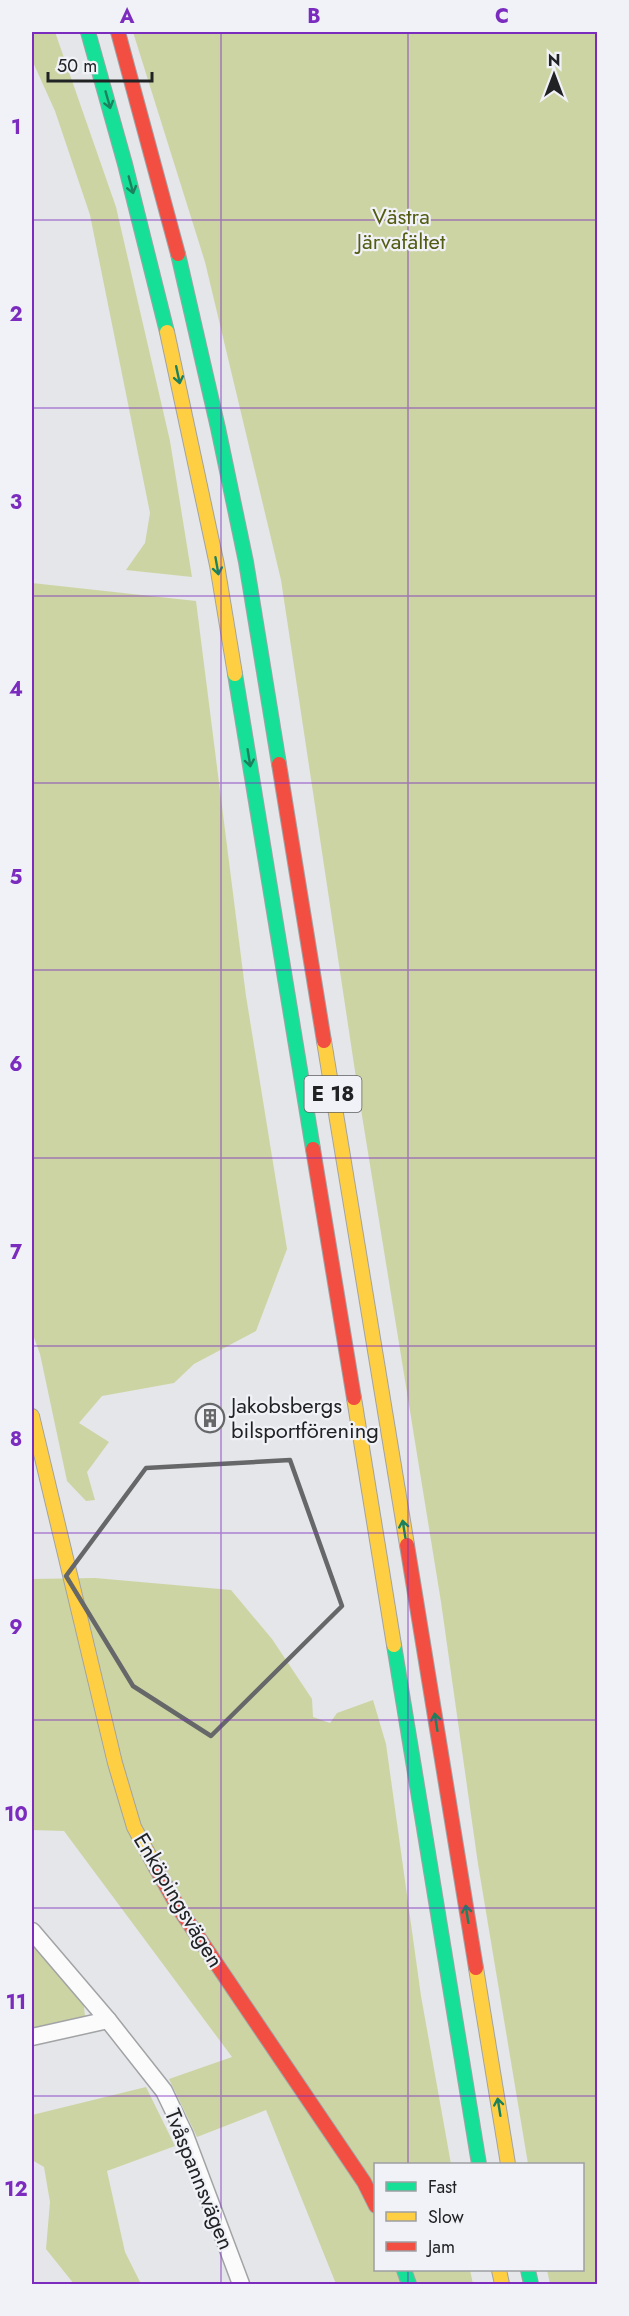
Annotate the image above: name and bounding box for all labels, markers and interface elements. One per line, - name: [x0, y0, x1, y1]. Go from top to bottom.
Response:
- text: A: [119, 2, 135, 31]
- text: B: [307, 2, 321, 31]
- text: C: [495, 2, 509, 31]
- scale bar: [48, 45, 152, 83]
- north arrow: [524, 45, 584, 105]
- text: N: [548, 49, 560, 72]
- text: 50 m: [57, 53, 97, 79]
- one-way arrow: [103, 90, 114, 109]
- text: 1: [11, 113, 21, 142]
- one-way arrow: [126, 176, 138, 195]
- park label: Västra Järvafältet: [354, 200, 446, 257]
- text: 2: [9, 300, 23, 329]
- one-way arrow: [173, 364, 184, 384]
- text: 3: [10, 488, 22, 517]
- one-way arrow: [212, 555, 223, 575]
- text: 4: [9, 675, 23, 704]
- one-way arrow: [243, 748, 254, 767]
- text: 5: [10, 863, 23, 892]
- text: 6: [9, 1050, 23, 1079]
- road number: E 18: [304, 1076, 362, 1112]
- text: 7: [10, 1238, 23, 1267]
- place label: Jakobsbergs bilsportförening: [228, 1389, 379, 1446]
- building icon: Jakobsbergs bilsportförening: [194, 1402, 226, 1434]
- text: 8: [10, 1425, 22, 1454]
- one-way arrow: [398, 1520, 409, 1540]
- text: 9: [9, 1613, 23, 1642]
- one-way arrow: [430, 1712, 441, 1732]
- text: 10: [4, 1800, 28, 1829]
- street label: Enköpingsvägen: [126, 1827, 232, 1973]
- one-way arrow: [462, 1905, 473, 1925]
- text: 11: [6, 1988, 26, 2017]
- one-way arrow: [493, 2097, 504, 2117]
- street label: Tvåspannsvägen: [157, 2104, 243, 2254]
- legend: [374, 2163, 584, 2271]
- text: Fast: [428, 2174, 457, 2200]
- text: 12: [4, 2175, 28, 2204]
- text: Slow: [428, 2204, 465, 2230]
- text: Jam: [426, 2234, 455, 2260]

